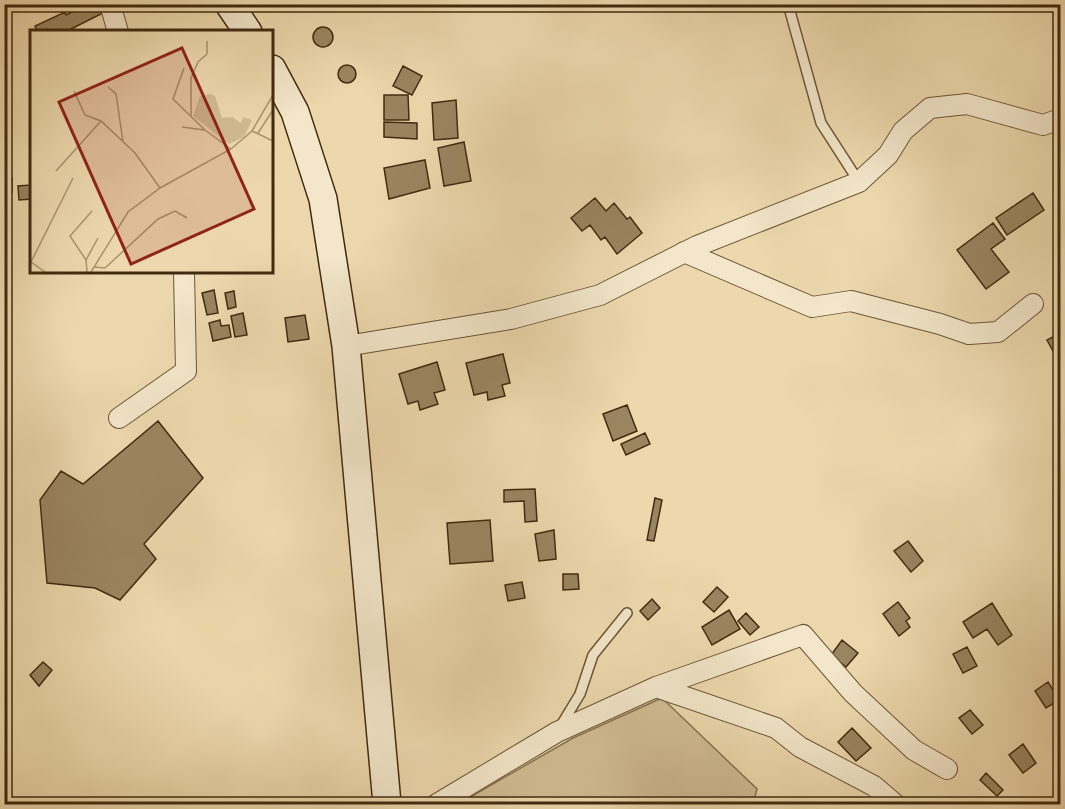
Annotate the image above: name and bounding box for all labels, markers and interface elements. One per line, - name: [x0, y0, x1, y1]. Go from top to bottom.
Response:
- inset map: [30, 30, 273, 273]

